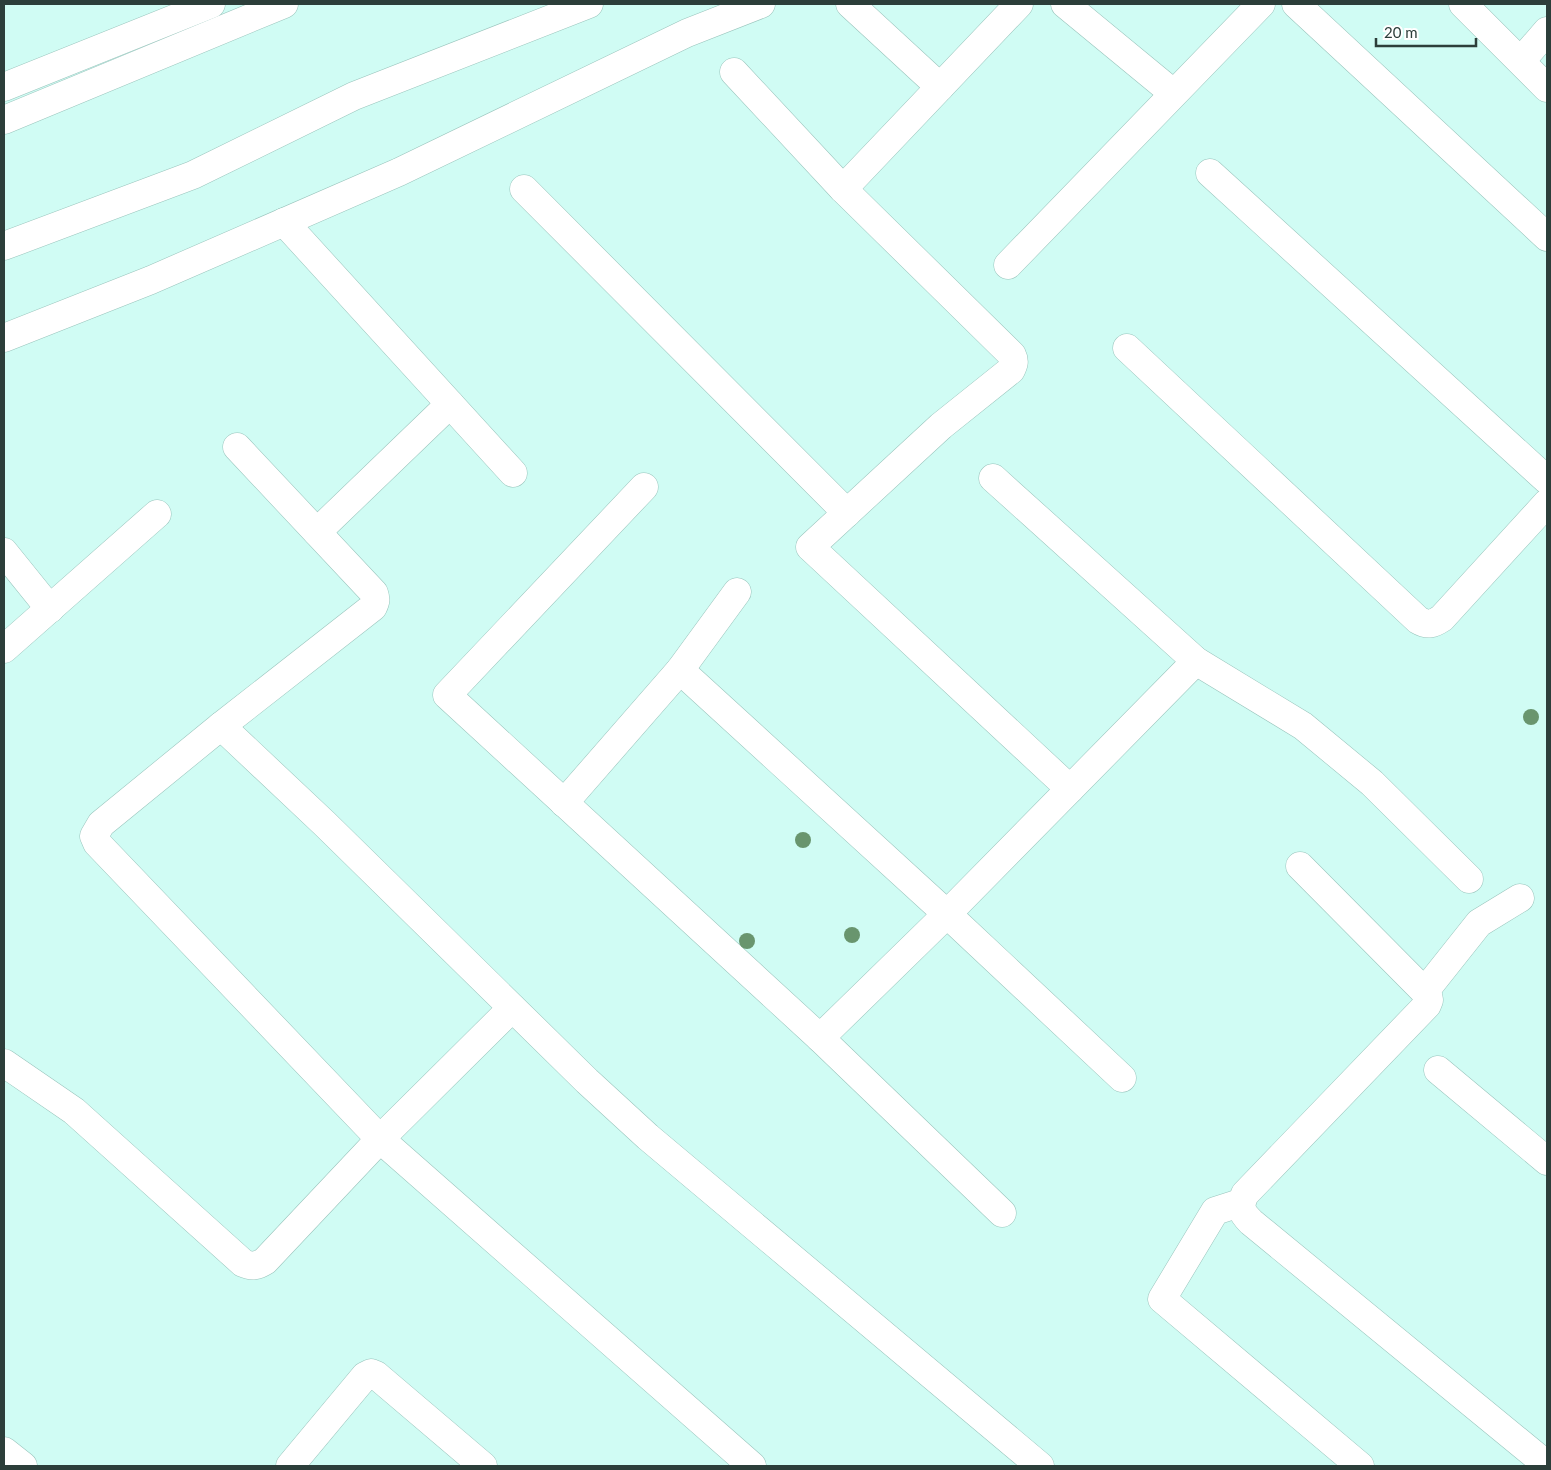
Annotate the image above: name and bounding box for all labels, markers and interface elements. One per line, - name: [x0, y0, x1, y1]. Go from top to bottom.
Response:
- scale bar: [1376, 15, 1476, 47]
- text: 20 m: [1384, 23, 1418, 41]

